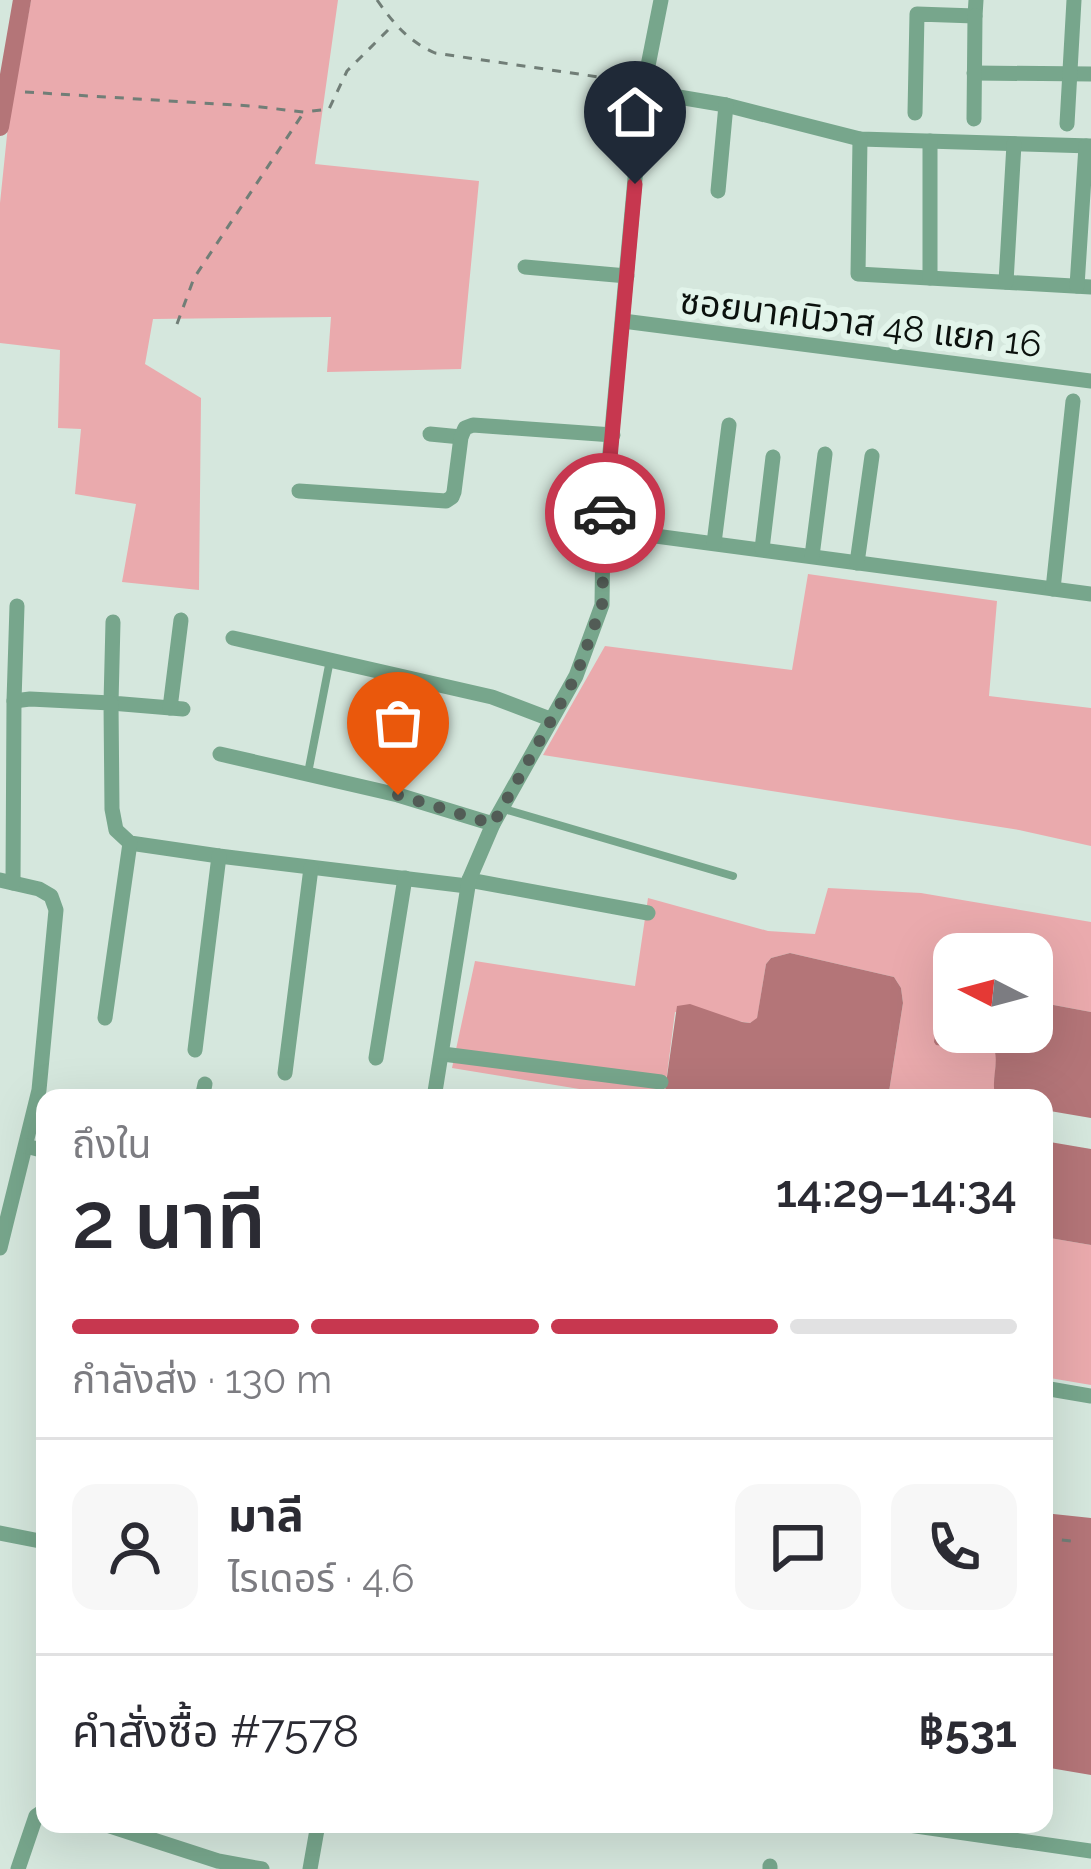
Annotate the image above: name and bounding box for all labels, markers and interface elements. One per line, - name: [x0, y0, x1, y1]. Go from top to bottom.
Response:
- pin: [584, 61, 686, 184]
- icon: home: [602, 79, 668, 145]
- street label: ซอยนาคนิวาส 48 แยก 16: [678, 279, 1044, 365]
- courier: [545, 453, 665, 573]
- icon: car: [572, 480, 638, 546]
- pin: [347, 672, 449, 795]
- icon: bag: [365, 690, 431, 756]
- north arrow: [933, 933, 1053, 1053]
- map controls: [933, 933, 1053, 1053]
- text: ถึงใน: [72, 1121, 151, 1167]
- text: 14:29–14:34: [776, 1165, 1017, 1218]
- text: 2 นาที: [72, 1175, 266, 1266]
- text: กำลังส่ง · 130 m: [72, 1356, 332, 1402]
- button: person: [72, 1484, 198, 1610]
- button: chat: [735, 1484, 861, 1610]
- button: phone: [891, 1484, 1017, 1610]
- text: มาลี: [228, 1489, 304, 1542]
- text: ไรเดอร์ · 4.6: [228, 1555, 415, 1601]
- text: คำสั่งซื้อ #7578: [72, 1705, 359, 1758]
- text: ฿531: [919, 1705, 1017, 1758]

